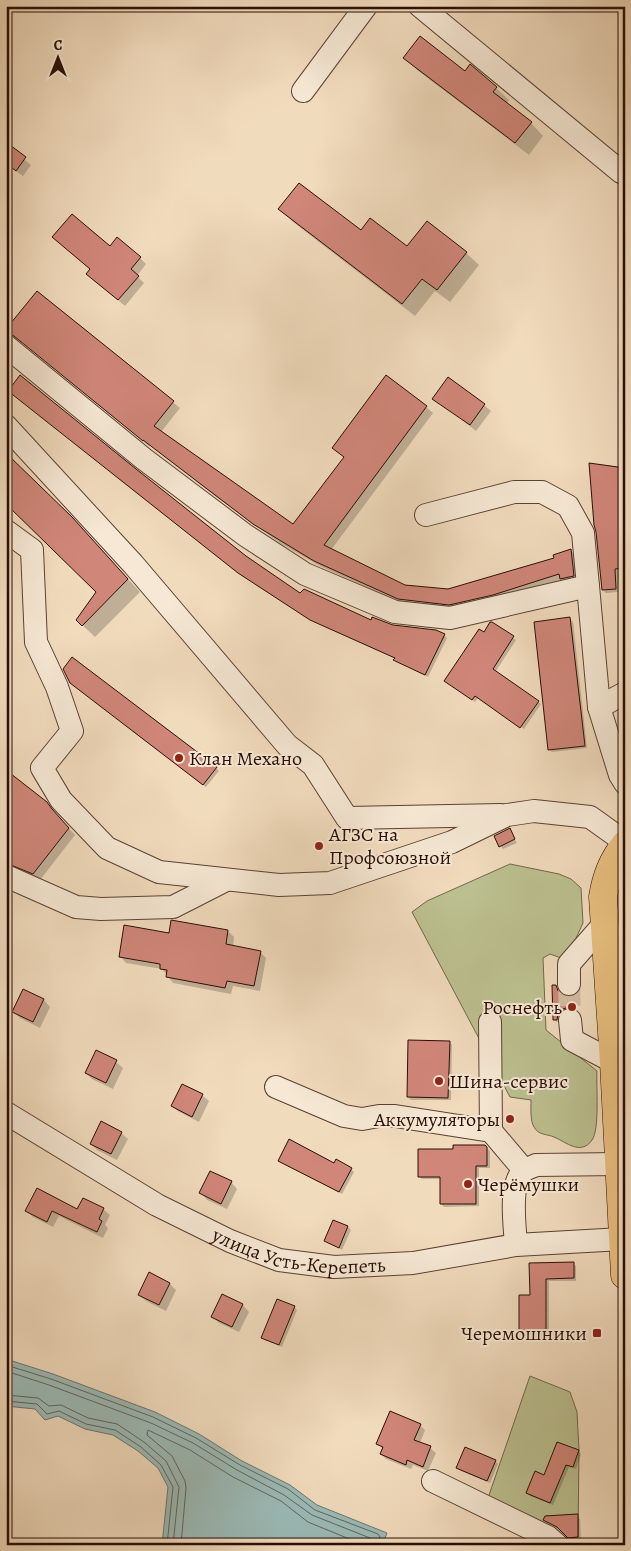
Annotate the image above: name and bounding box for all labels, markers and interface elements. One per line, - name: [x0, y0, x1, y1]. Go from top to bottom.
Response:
- north arrow: [32, 32, 82, 82]
- text: С: [54, 36, 63, 55]
- place label: Клан Механо: [189, 745, 302, 772]
- marker: Клан Механо: [173, 752, 185, 764]
- place label: АГЗС на Профсоюзной: [328, 821, 451, 871]
- marker: АГЗС на Профсоюзной: [313, 840, 325, 852]
- place label: Роснефть: [483, 994, 562, 1021]
- marker: Роснефть: [566, 1001, 578, 1013]
- place label: Шина-сервис: [449, 1068, 568, 1095]
- marker: Шина-сервис: [433, 1075, 445, 1087]
- place label: Аккумуляторы: [373, 1106, 500, 1133]
- marker: Аккумуляторы: [504, 1113, 516, 1125]
- place label: Черёмушки: [478, 1171, 579, 1198]
- marker: Черёмушки: [462, 1178, 474, 1190]
- street label: улица Усть-Керепеть: [207, 1221, 386, 1281]
- place label: Черемошники: [461, 1320, 587, 1347]
- marker: Черемошники: [591, 1327, 603, 1339]

